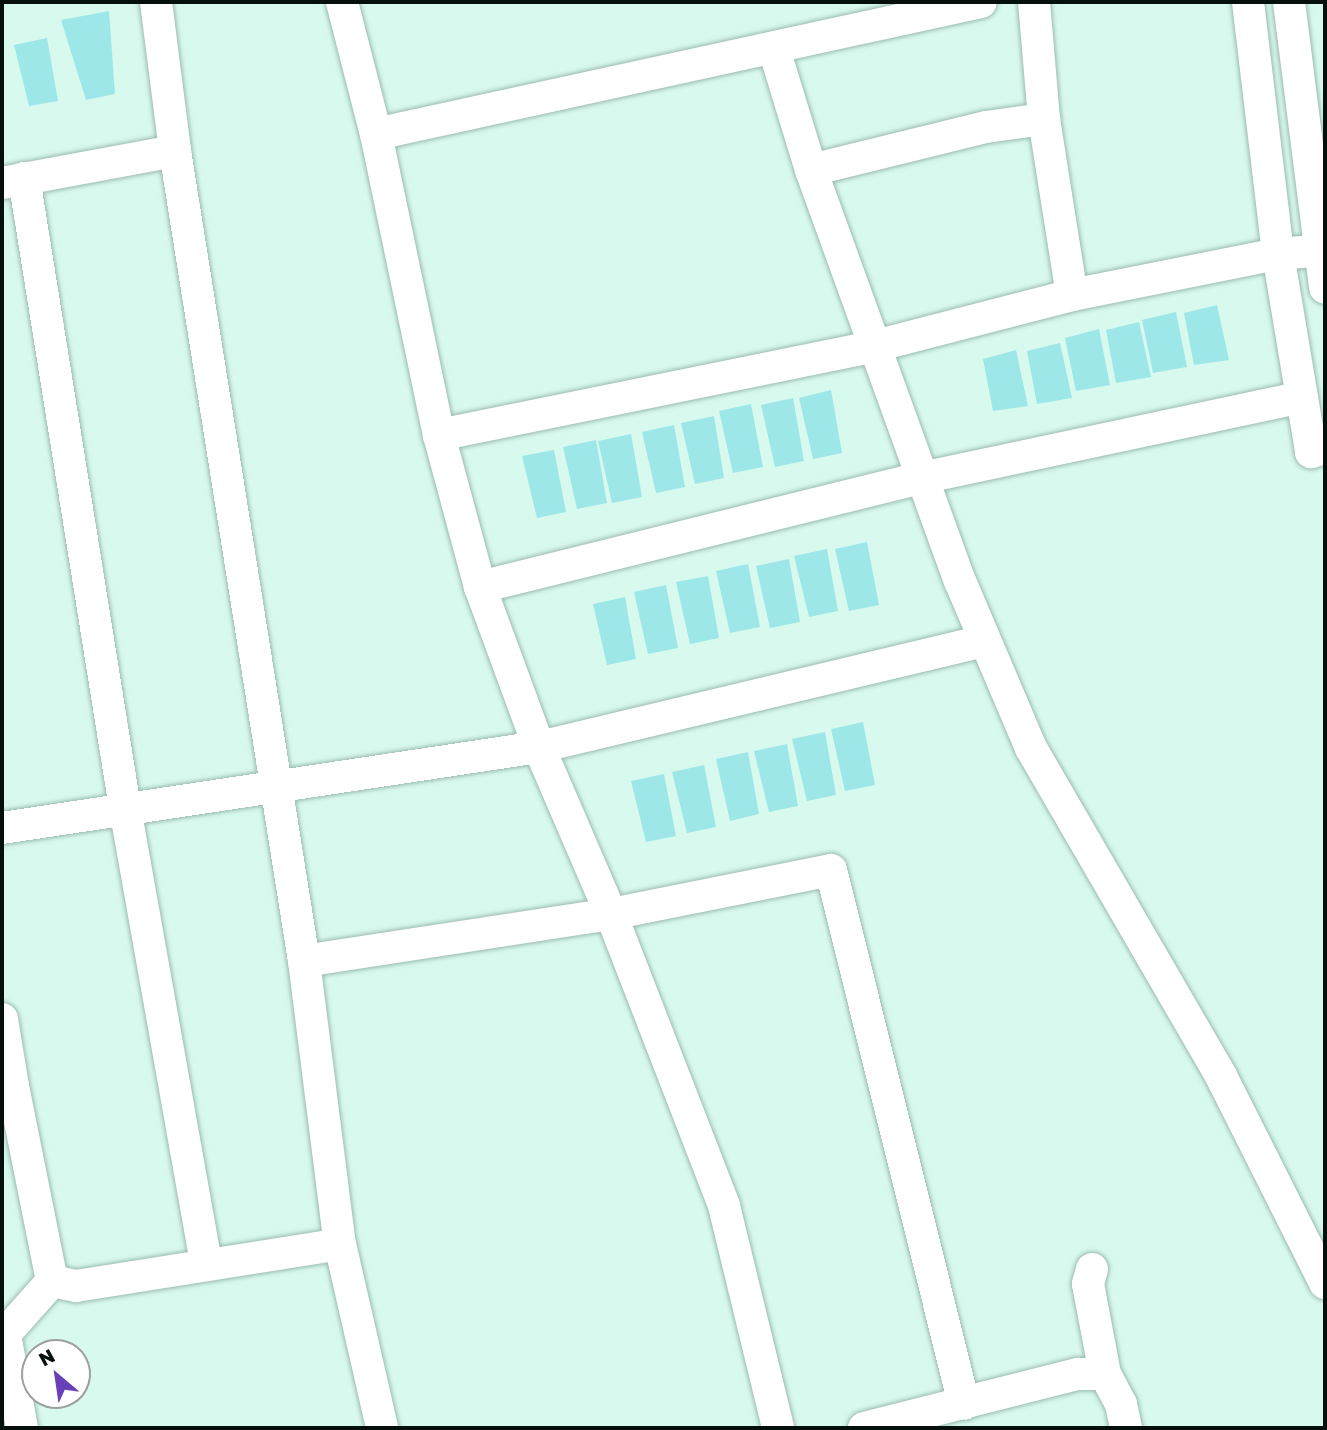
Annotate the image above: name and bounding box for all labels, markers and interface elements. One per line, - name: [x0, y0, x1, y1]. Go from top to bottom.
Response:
- north arrow: [21, 1339, 91, 1409]
- text: N: [35, 1343, 58, 1371]

